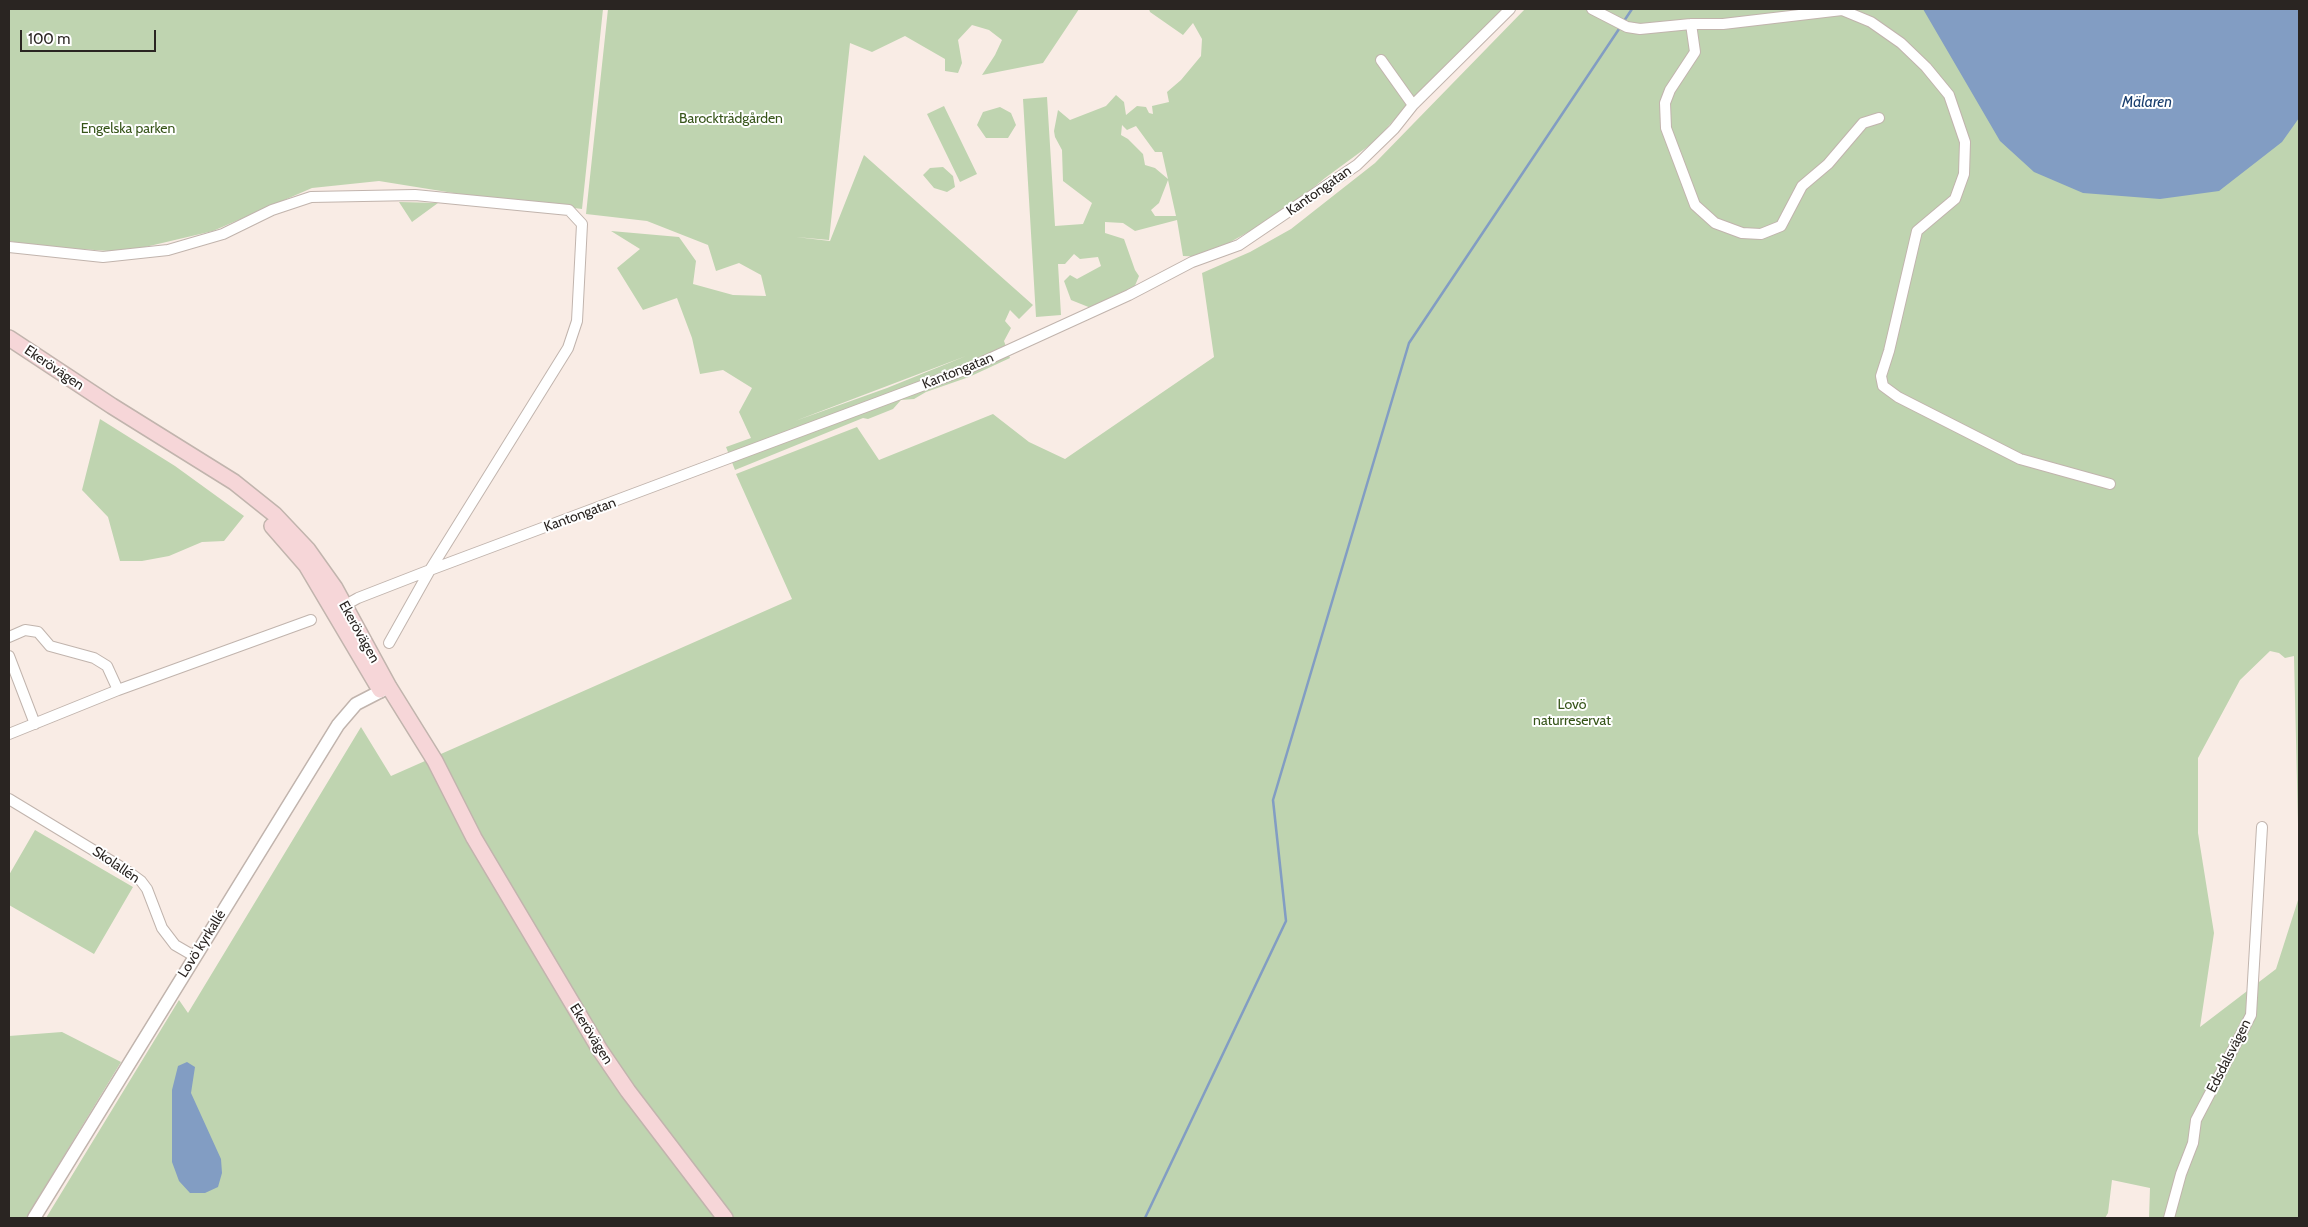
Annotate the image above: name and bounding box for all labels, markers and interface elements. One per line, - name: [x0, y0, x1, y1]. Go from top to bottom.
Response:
- scale bar: [22, 20, 159, 52]
- text: 100 m: [28, 30, 70, 48]
- water label: Mälaren: [2122, 94, 2172, 112]
- park label: Barockträdgården: [679, 111, 783, 127]
- park label: Engelska parken: [81, 121, 175, 137]
- street label: Kantongatan: [1283, 163, 1355, 219]
- street label: Ekerövägen: [21, 342, 87, 394]
- street label: Kantongatan: [920, 349, 996, 393]
- street label: Kantongatan: [542, 494, 618, 536]
- street label: Ekerövägen: [335, 598, 383, 666]
- park label: Lovö naturreservat: [1533, 697, 1611, 730]
- street label: Skolallén: [89, 843, 143, 887]
- street label: Lovö kyrkallé: [175, 907, 229, 981]
- street label: Ekerövägen: [566, 1001, 616, 1067]
- street label: Edsdalsvägen: [2203, 1016, 2255, 1096]

